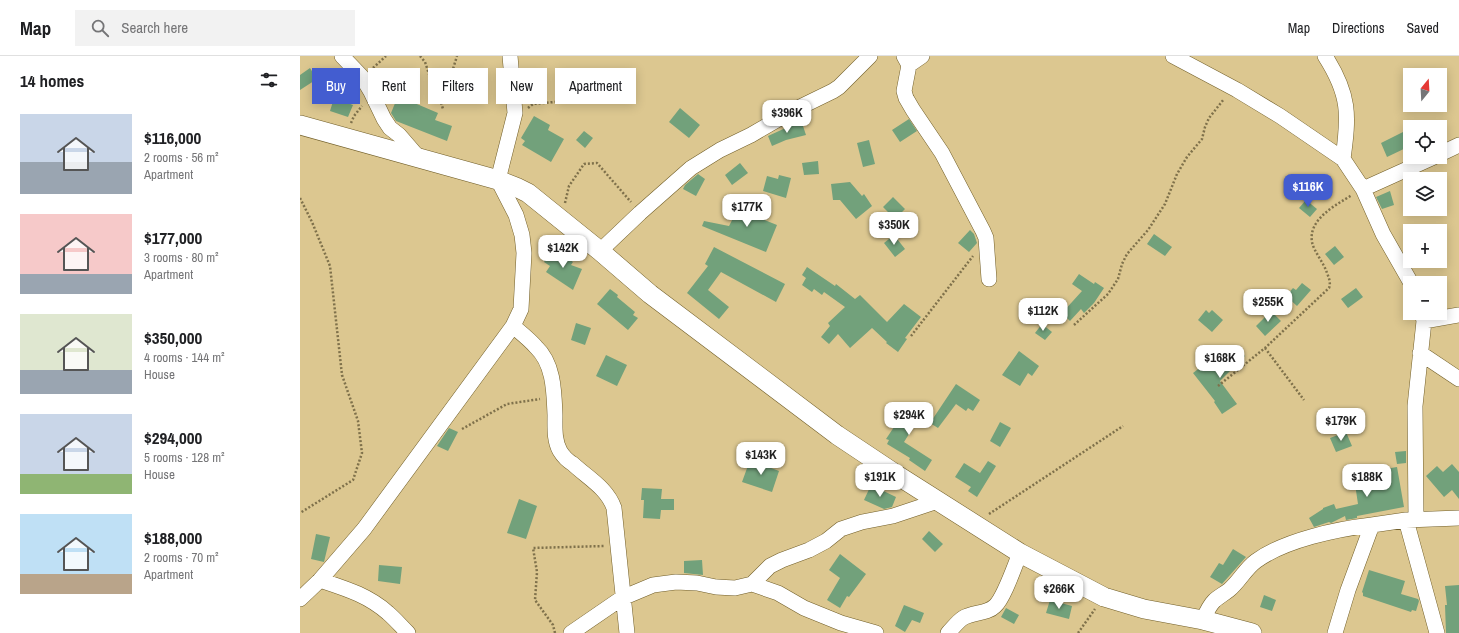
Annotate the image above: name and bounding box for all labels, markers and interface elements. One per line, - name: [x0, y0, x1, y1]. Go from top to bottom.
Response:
- search box: [75, 10, 355, 46]
- text: Map: [20, 15, 51, 41]
- icon: search: [89, 17, 111, 39]
- text: Search here: [121, 17, 188, 38]
- text: Map: [1288, 19, 1310, 37]
- text: Directions: [1332, 19, 1384, 37]
- text: Saved: [1406, 19, 1439, 37]
- chip: Buy: [312, 68, 360, 104]
- chip: Rent: [368, 68, 420, 104]
- chip: Filters: [428, 68, 488, 104]
- chip: New: [496, 68, 547, 104]
- chip: Apartment: [555, 68, 636, 104]
- north arrow: [1403, 68, 1447, 112]
- map controls: [1403, 68, 1447, 320]
- text: 14 homes: [20, 69, 84, 92]
- icon: filters: [258, 69, 280, 91]
- pin: $396K: [759, 100, 815, 134]
- text: $396K: [771, 104, 803, 121]
- button: locate: [1403, 120, 1447, 164]
- text: $116,000: [144, 126, 201, 149]
- icon: home: [52, 130, 100, 178]
- text: 2 rooms · 56 m²: [144, 149, 219, 166]
- text: Apartment: [144, 166, 193, 183]
- button: layers: [1403, 172, 1447, 216]
- pin: $116K: [1280, 174, 1336, 208]
- text: $116K: [1293, 178, 1323, 195]
- pin: $177K: [719, 194, 775, 228]
- text: $177K: [731, 198, 763, 215]
- pin: $350K: [866, 212, 922, 246]
- text: $350K: [878, 216, 910, 233]
- button: +: [1403, 224, 1447, 268]
- text: $177,000: [144, 226, 202, 249]
- icon: home: [52, 230, 100, 278]
- pin: $142K: [535, 235, 591, 269]
- text: $142K: [547, 239, 579, 256]
- text: 3 rooms · 80 m²: [144, 249, 219, 266]
- text: Apartment: [144, 266, 193, 283]
- button: −: [1403, 276, 1447, 320]
- pin: $255K: [1240, 289, 1296, 323]
- text: $255K: [1252, 293, 1284, 310]
- pin: $112K: [1015, 298, 1071, 332]
- text: $112K: [1028, 302, 1058, 319]
- text: $350,000: [144, 326, 202, 349]
- icon: home: [52, 330, 100, 378]
- pin: $168K: [1192, 345, 1248, 379]
- text: 4 rooms · 144 m²: [144, 349, 225, 366]
- text: $168K: [1204, 349, 1236, 366]
- text: House: [144, 366, 175, 383]
- pin: $294K: [881, 402, 937, 436]
- text: $294K: [893, 406, 925, 423]
- pin: $179K: [1313, 408, 1369, 442]
- text: $179K: [1325, 412, 1357, 429]
- text: $294,000: [144, 426, 202, 449]
- icon: home: [52, 430, 100, 478]
- pin: $143K: [733, 442, 789, 476]
- text: $143K: [745, 446, 777, 463]
- text: 5 rooms · 128 m²: [144, 449, 225, 466]
- pin: $191K: [852, 464, 908, 498]
- pin: $188K: [1339, 464, 1395, 498]
- text: House: [144, 466, 175, 483]
- text: $191K: [864, 468, 896, 485]
- text: $188K: [1351, 468, 1383, 485]
- text: $188,000: [144, 526, 202, 549]
- icon: home: [52, 530, 100, 578]
- text: 2 rooms · 70 m²: [144, 549, 219, 566]
- text: Apartment: [144, 566, 193, 583]
- pin: $266K: [1031, 576, 1087, 610]
- text: $266K: [1043, 580, 1075, 597]

